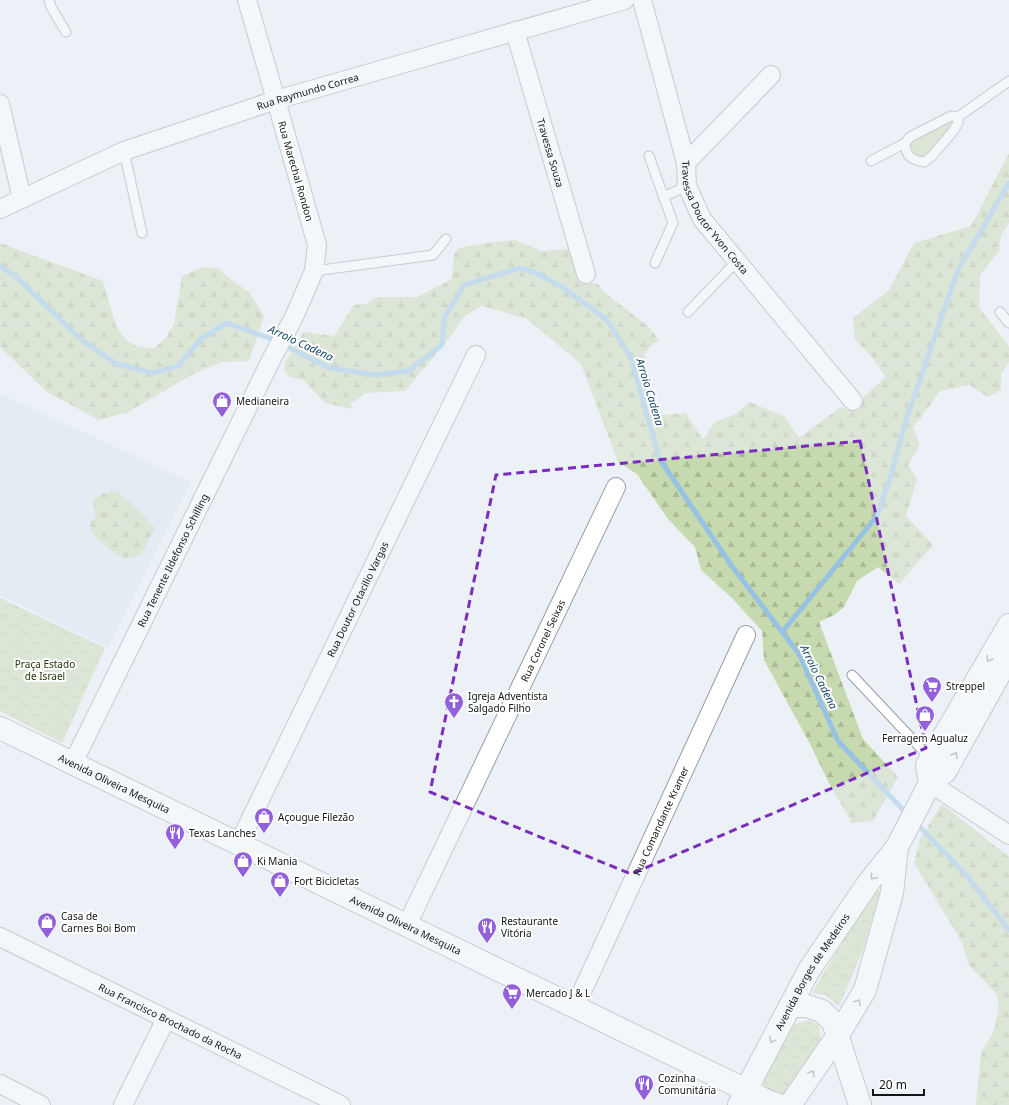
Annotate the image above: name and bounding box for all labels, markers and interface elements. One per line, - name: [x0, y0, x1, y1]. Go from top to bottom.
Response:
- street label: Rua Raymundo Correa: [255, 70, 360, 113]
- street label: Travessa Souza: [534, 117, 567, 189]
- street label: Rua Marechal Rondon: [275, 119, 317, 223]
- street label: Travessa Doutor Yvon Costa: [679, 160, 752, 277]
- water label: Arroio Cadena: [265, 321, 337, 364]
- water label: Arroio Cadena: [633, 355, 668, 428]
- shop icon: Medianeira: [211, 390, 233, 418]
- place label: Medianeira: [236, 394, 289, 408]
- street label: Rua Tenente Ildefonso Schilling: [134, 491, 211, 629]
- street label: Rua Doutor Otacilio Vargas: [323, 539, 392, 659]
- street label: Rua Coronel Seixas: [517, 597, 568, 684]
- water label: Arroio Cadena: [797, 641, 842, 712]
- one-way arrow: [987, 655, 994, 662]
- park label: Praça Estado de Israel: [15, 657, 75, 683]
- supermarket icon: Streppel: [921, 675, 943, 703]
- place label: Streppel: [946, 679, 985, 693]
- place label: Igreja Adventista Salgado Filho: [468, 689, 548, 715]
- church icon: Igreja Adventista Salgado Filho: [443, 691, 465, 719]
- shop icon: Ferragem Agualuz: [914, 704, 936, 732]
- place label: Ferragem Agualuz: [882, 731, 968, 745]
- street label: Avenida Oliveira Mesquita: [56, 750, 172, 816]
- one-way arrow: [950, 752, 958, 759]
- street label: Rua Comandante Kramer: [629, 764, 692, 878]
- shop icon: Açougue Filezão: [253, 806, 275, 834]
- place label: Açougue Filezão: [278, 810, 354, 824]
- restaurant icon: Texas Lanches: [164, 822, 186, 850]
- place label: Texas Lanches: [189, 826, 256, 840]
- shop icon: Ki Mania: [232, 850, 254, 878]
- place label: Ki Mania: [257, 854, 297, 868]
- shop icon: Fort Bicicletas: [269, 870, 291, 898]
- one-way arrow: [870, 873, 877, 880]
- place label: Fort Bicicletas: [294, 874, 359, 888]
- street label: Avenida Oliveira Mesquita: [348, 892, 464, 958]
- place label: Casa de Carnes Boi Bom: [61, 909, 136, 935]
- street label: Avenida Borges de Medeiros: [772, 910, 853, 1033]
- shop icon: Casa de Carnes Boi Bom: [36, 911, 58, 939]
- place label: Restaurante Vitória: [501, 914, 558, 940]
- restaurant icon: Restaurante Vitória: [476, 916, 498, 944]
- street label: Rua Francisco Brochado da Rocha: [96, 980, 245, 1062]
- supermarket icon: Mercado J & L: [501, 982, 523, 1010]
- place label: Mercado J & L: [526, 986, 590, 1000]
- one-way arrow: [854, 999, 861, 1006]
- one-way arrow: [769, 1036, 777, 1044]
- one-way arrow: [807, 1070, 815, 1077]
- place label: Cozinha Comunitária: [658, 1071, 716, 1097]
- scale bar: [873, 1071, 924, 1097]
- restaurant icon: Cozinha Comunitária: [633, 1073, 655, 1101]
- text: 20 m: [879, 1076, 907, 1093]

